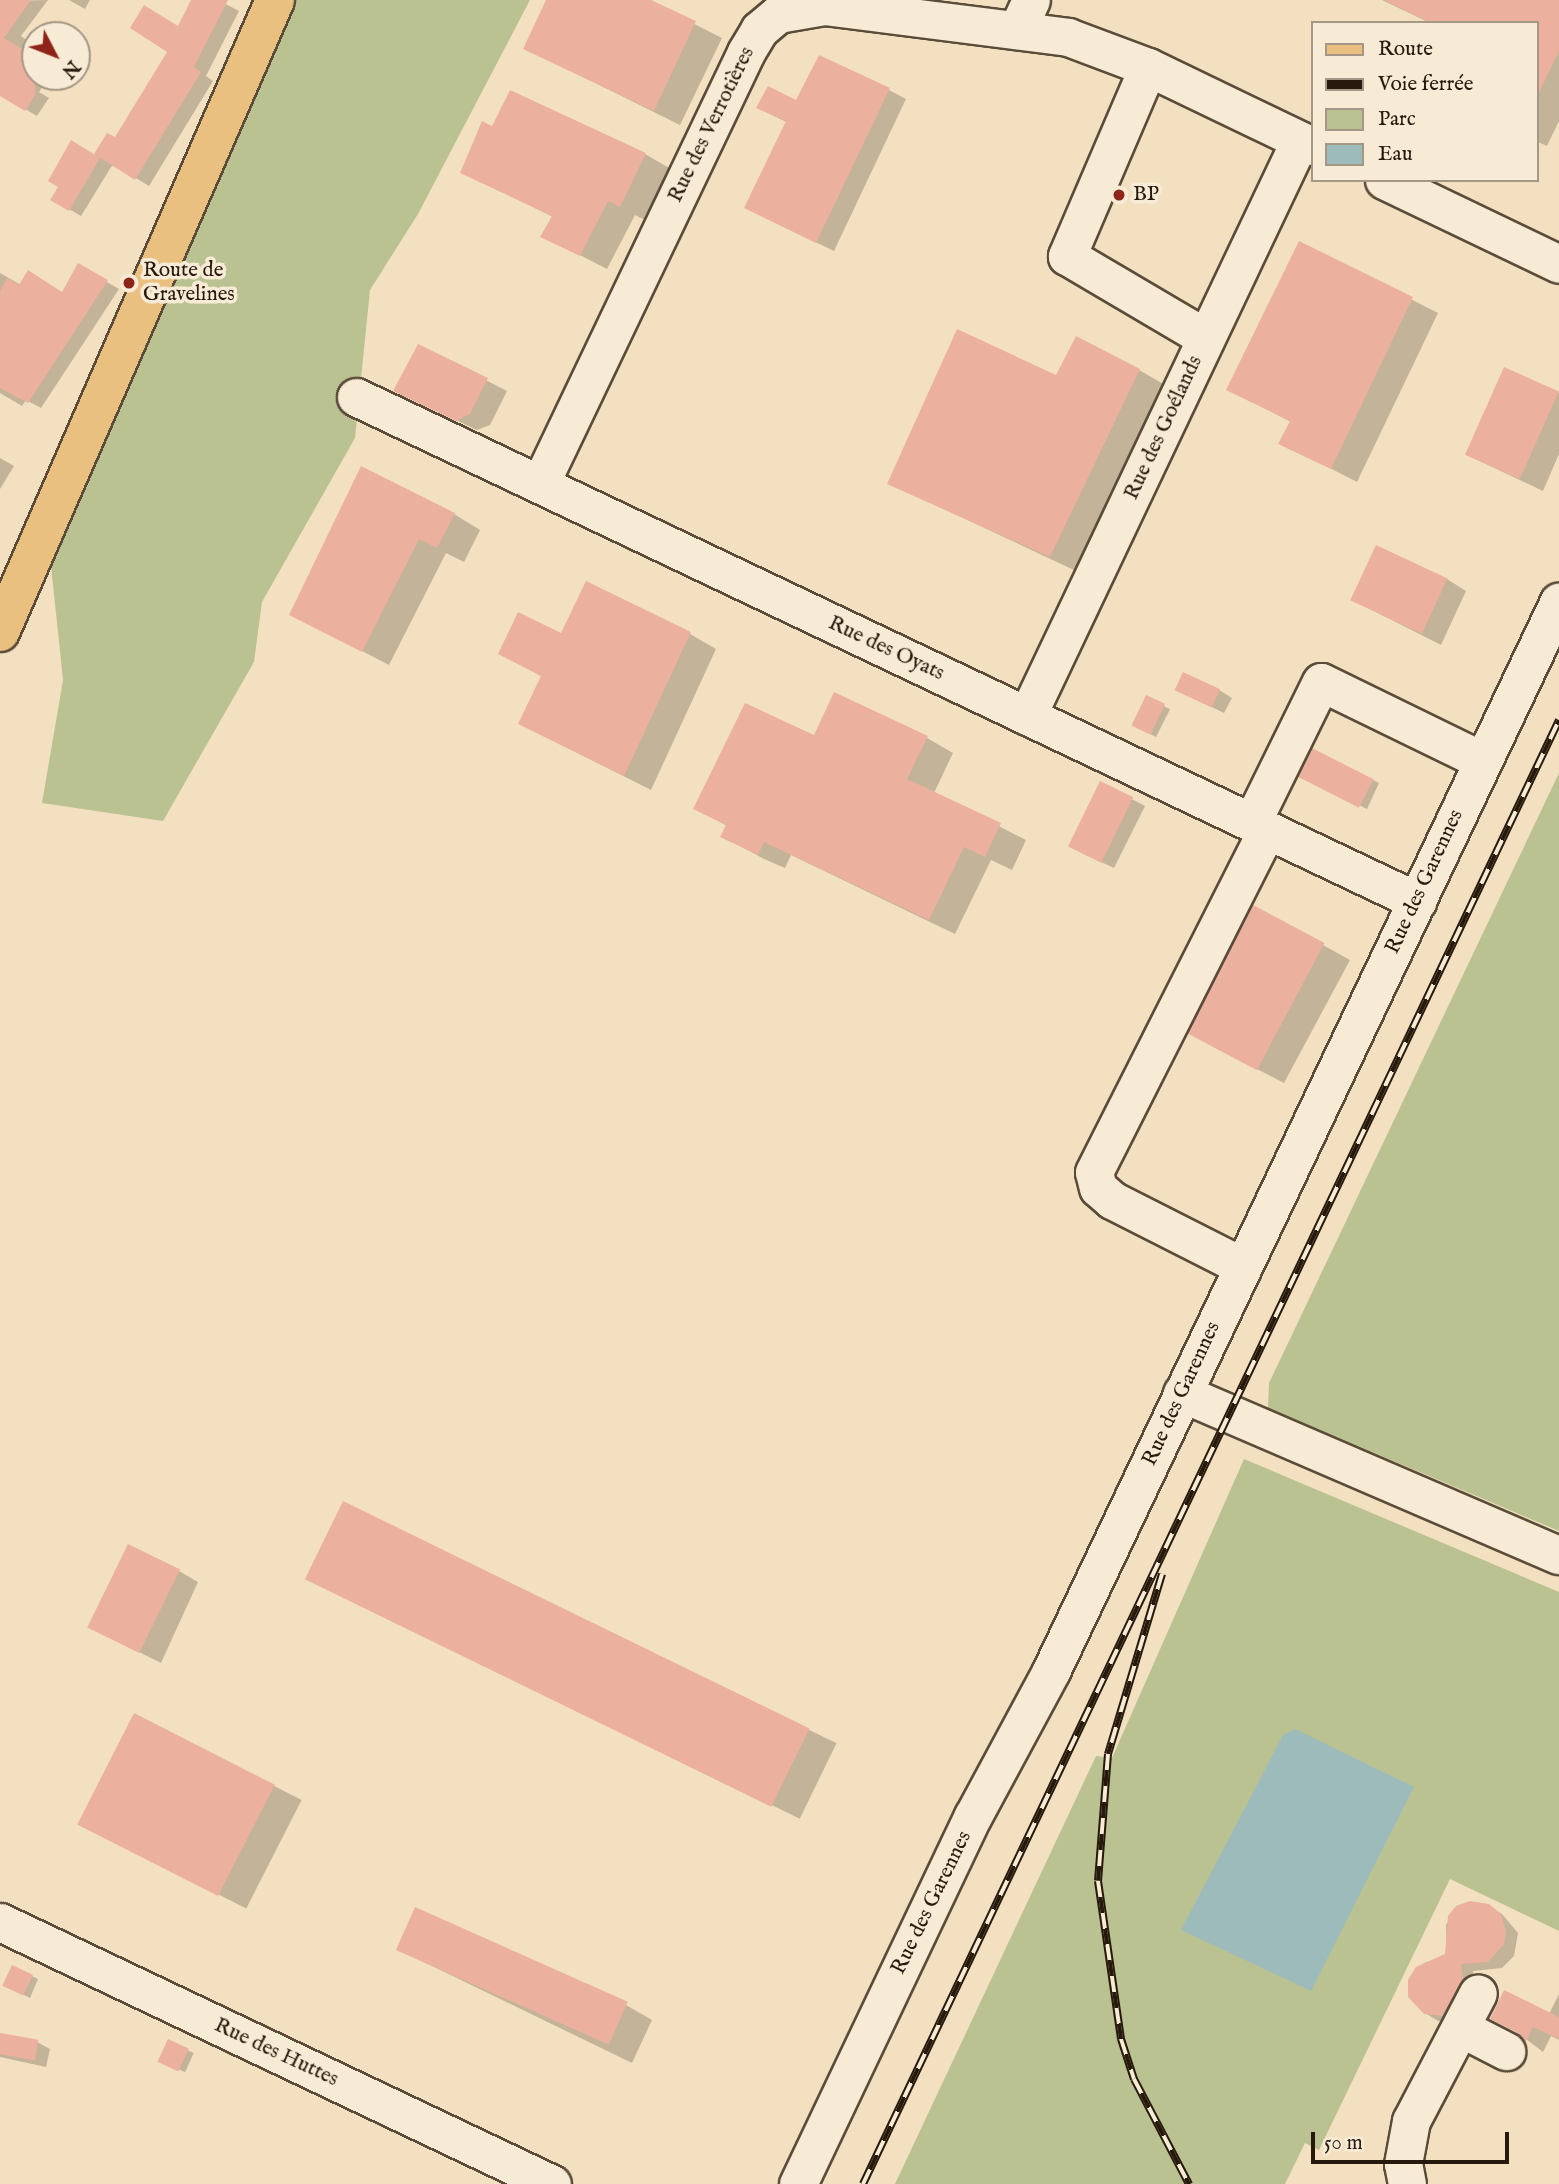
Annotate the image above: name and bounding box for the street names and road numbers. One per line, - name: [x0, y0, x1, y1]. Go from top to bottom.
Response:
- street label: Rue des Verrotières: [663, 43, 761, 207]
- street label: Rue des Goélands: [1120, 352, 1208, 504]
- street label: Rue des Oyats: [824, 611, 948, 687]
- street label: Rue des Garennes: [1381, 806, 1469, 958]
- street label: Rue des Garennes: [1138, 1318, 1226, 1470]
- street label: Rue des Garennes: [886, 1827, 978, 1979]
- street label: Rue des Huttes: [210, 2013, 342, 2093]

